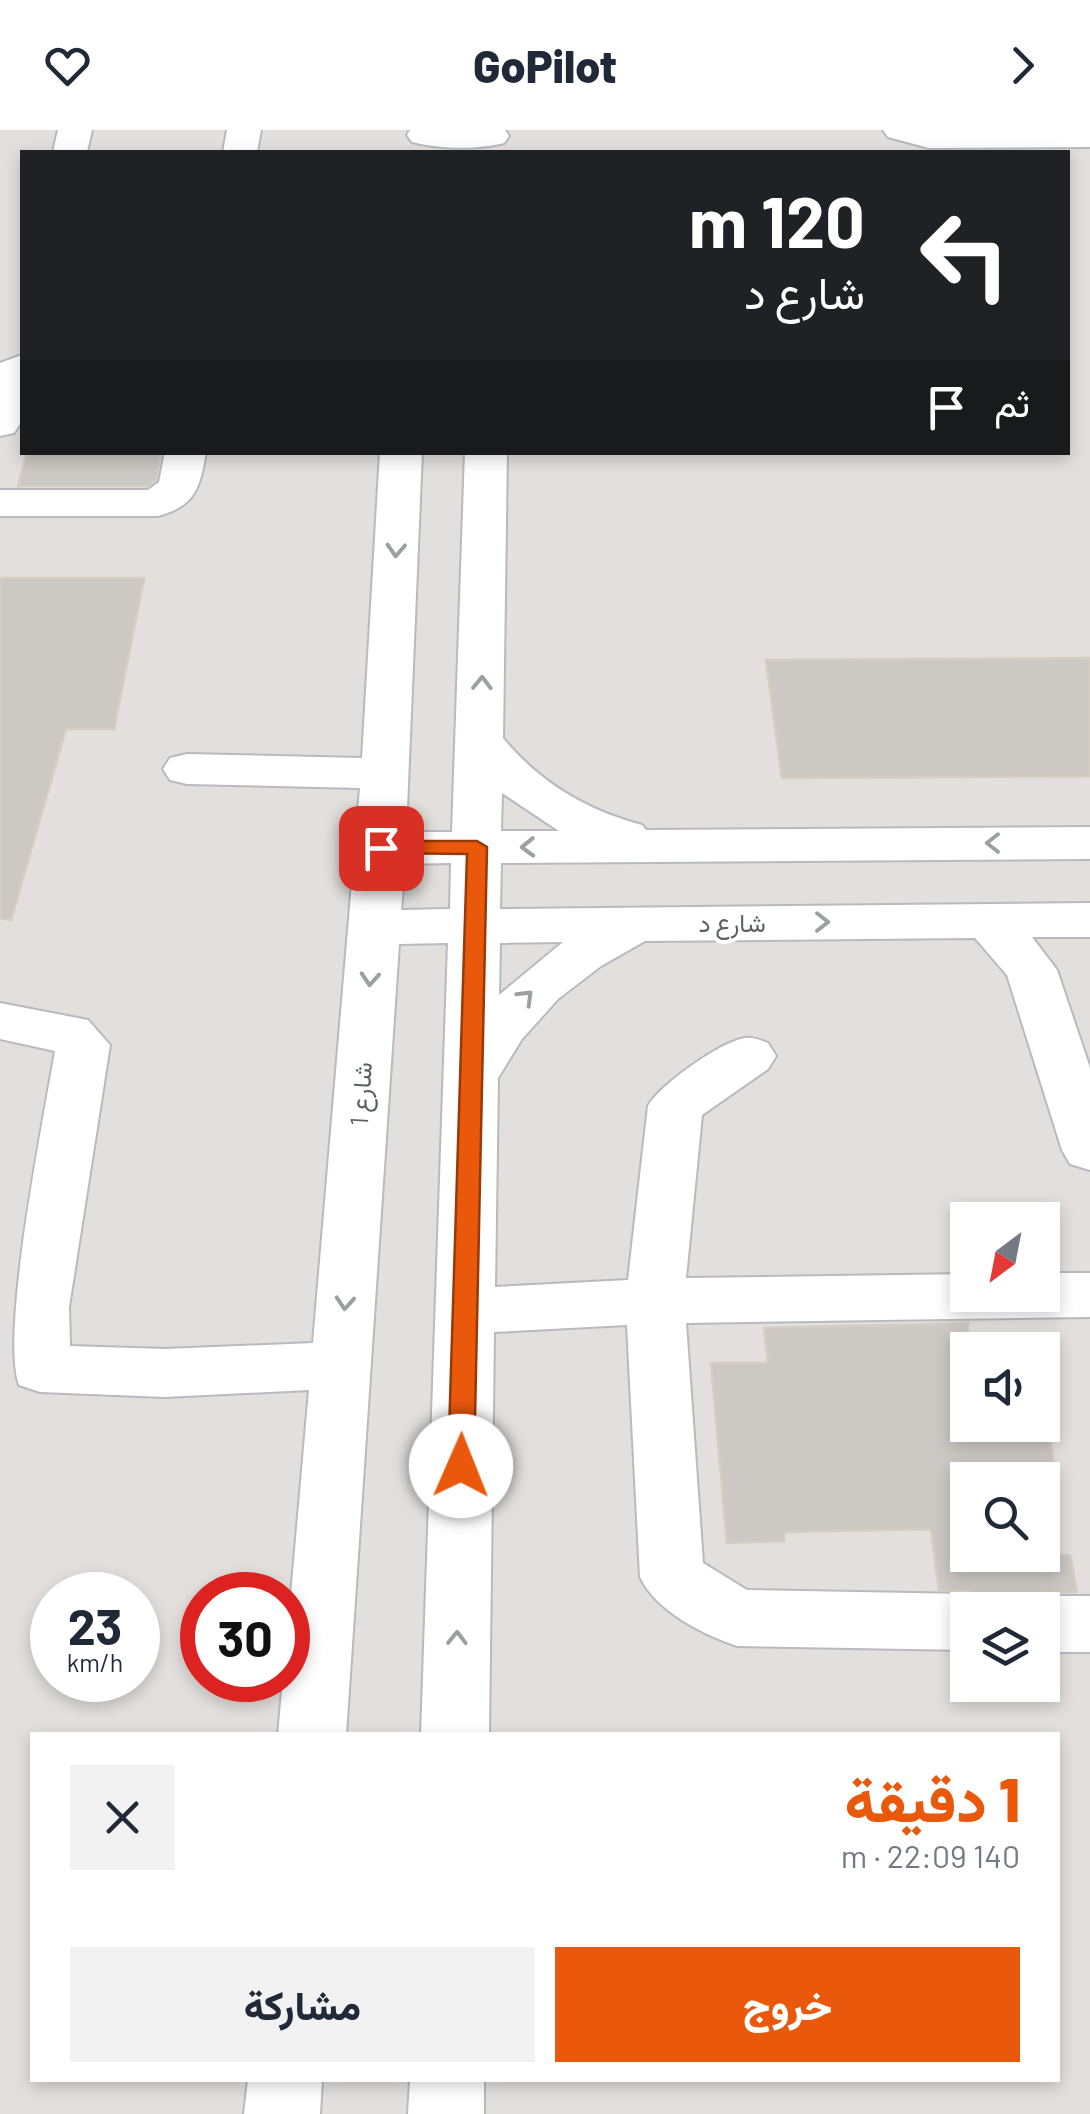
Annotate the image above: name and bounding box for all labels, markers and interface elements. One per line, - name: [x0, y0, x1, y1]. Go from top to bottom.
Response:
- icon: heart: [40, 38, 95, 93]
- text: GoPilot: [473, 38, 617, 92]
- icon: forward: [995, 38, 1050, 93]
- text: 120 m: [689, 178, 865, 262]
- icon: left: [900, 190, 1030, 320]
- text: شارع د: [744, 264, 865, 318]
- text: ثم: [994, 379, 1030, 425]
- icon: arrive: [919, 380, 974, 435]
- one-way arrow: [386, 542, 407, 558]
- one-way arrow: [472, 674, 493, 690]
- pin: [339, 806, 424, 891]
- icon: arrive: [354, 821, 409, 876]
- one-way arrow: [984, 833, 1000, 854]
- one-way arrow: [519, 836, 534, 858]
- street label: شارع د: [698, 907, 766, 940]
- one-way arrow: [816, 911, 831, 933]
- one-way arrow: [360, 972, 382, 988]
- one-way arrow: [514, 991, 532, 1009]
- street label: شارع 1: [343, 1061, 380, 1127]
- north arrow: [950, 1202, 1060, 1312]
- map controls: [950, 1202, 1060, 1702]
- one-way arrow: [335, 1296, 356, 1312]
- button: sound: [950, 1332, 1060, 1442]
- position arrow: [409, 1414, 513, 1518]
- button: search: [950, 1462, 1060, 1572]
- speed limit sign: 30: [180, 1572, 310, 1702]
- button: layers: [950, 1592, 1060, 1702]
- text: 23: [68, 1595, 122, 1655]
- one-way arrow: [447, 1629, 468, 1645]
- text: km/h: [67, 1647, 123, 1677]
- text: 1 دقيقة: [845, 1762, 1020, 1834]
- button: close: [70, 1765, 175, 1870]
- text: 140 m · 22:09: [841, 1836, 1020, 1874]
- button: مشاركة: [70, 1947, 535, 2062]
- button: خروج: [555, 1947, 1020, 2062]

